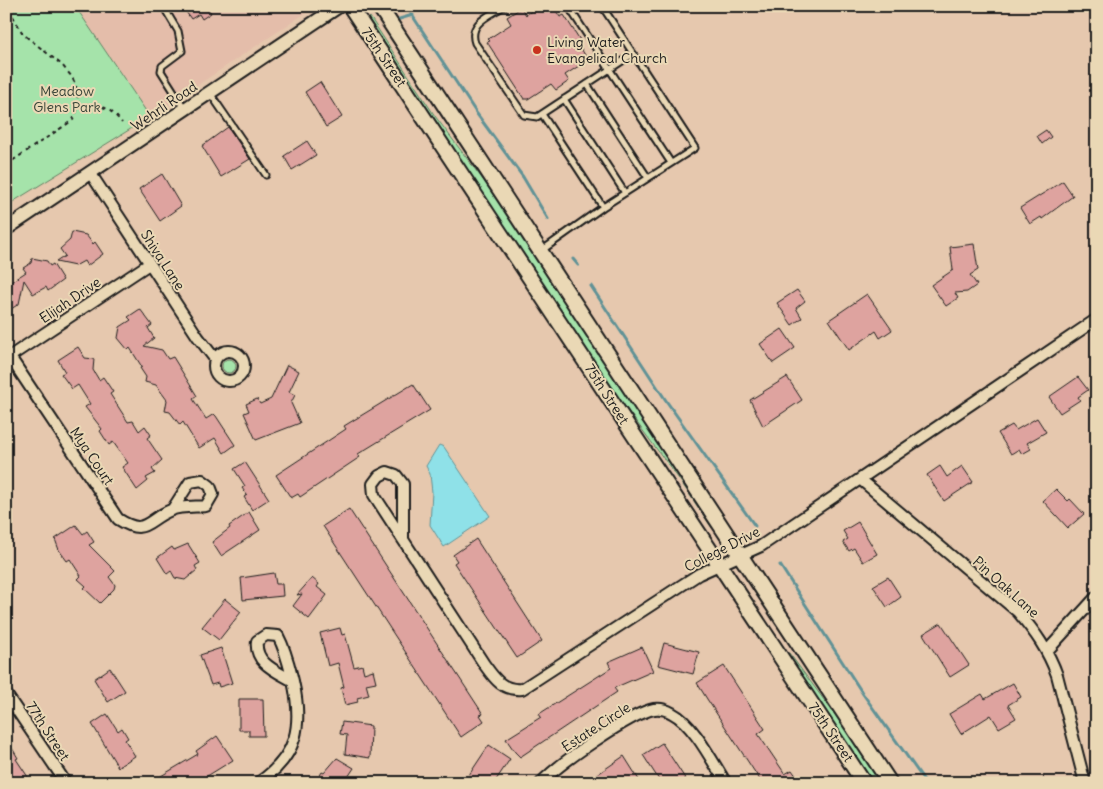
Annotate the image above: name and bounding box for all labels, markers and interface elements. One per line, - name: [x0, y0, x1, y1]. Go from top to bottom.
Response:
- street label: 75th Street: [357, 24, 411, 91]
- place label: Living Water Evangelical Church: [547, 33, 667, 67]
- marker: Living Water Evangelical Church: [531, 44, 543, 56]
- street label: Wehrli Road: [127, 77, 201, 135]
- park label: Meadow Glens Park: [33, 82, 101, 116]
- street label: Shiva Lane: [137, 226, 189, 294]
- street label: Elijah Drive: [36, 273, 104, 327]
- street label: 75th Street: [581, 360, 633, 428]
- street label: Mya Court: [66, 424, 118, 489]
- street label: College Drive: [681, 522, 763, 576]
- street label: Pin Oak Lane: [969, 552, 1043, 622]
- street label: 77th Street: [22, 698, 74, 764]
- street label: Estate Circle: [558, 698, 634, 756]
- street label: 75th Street: [804, 699, 858, 766]

